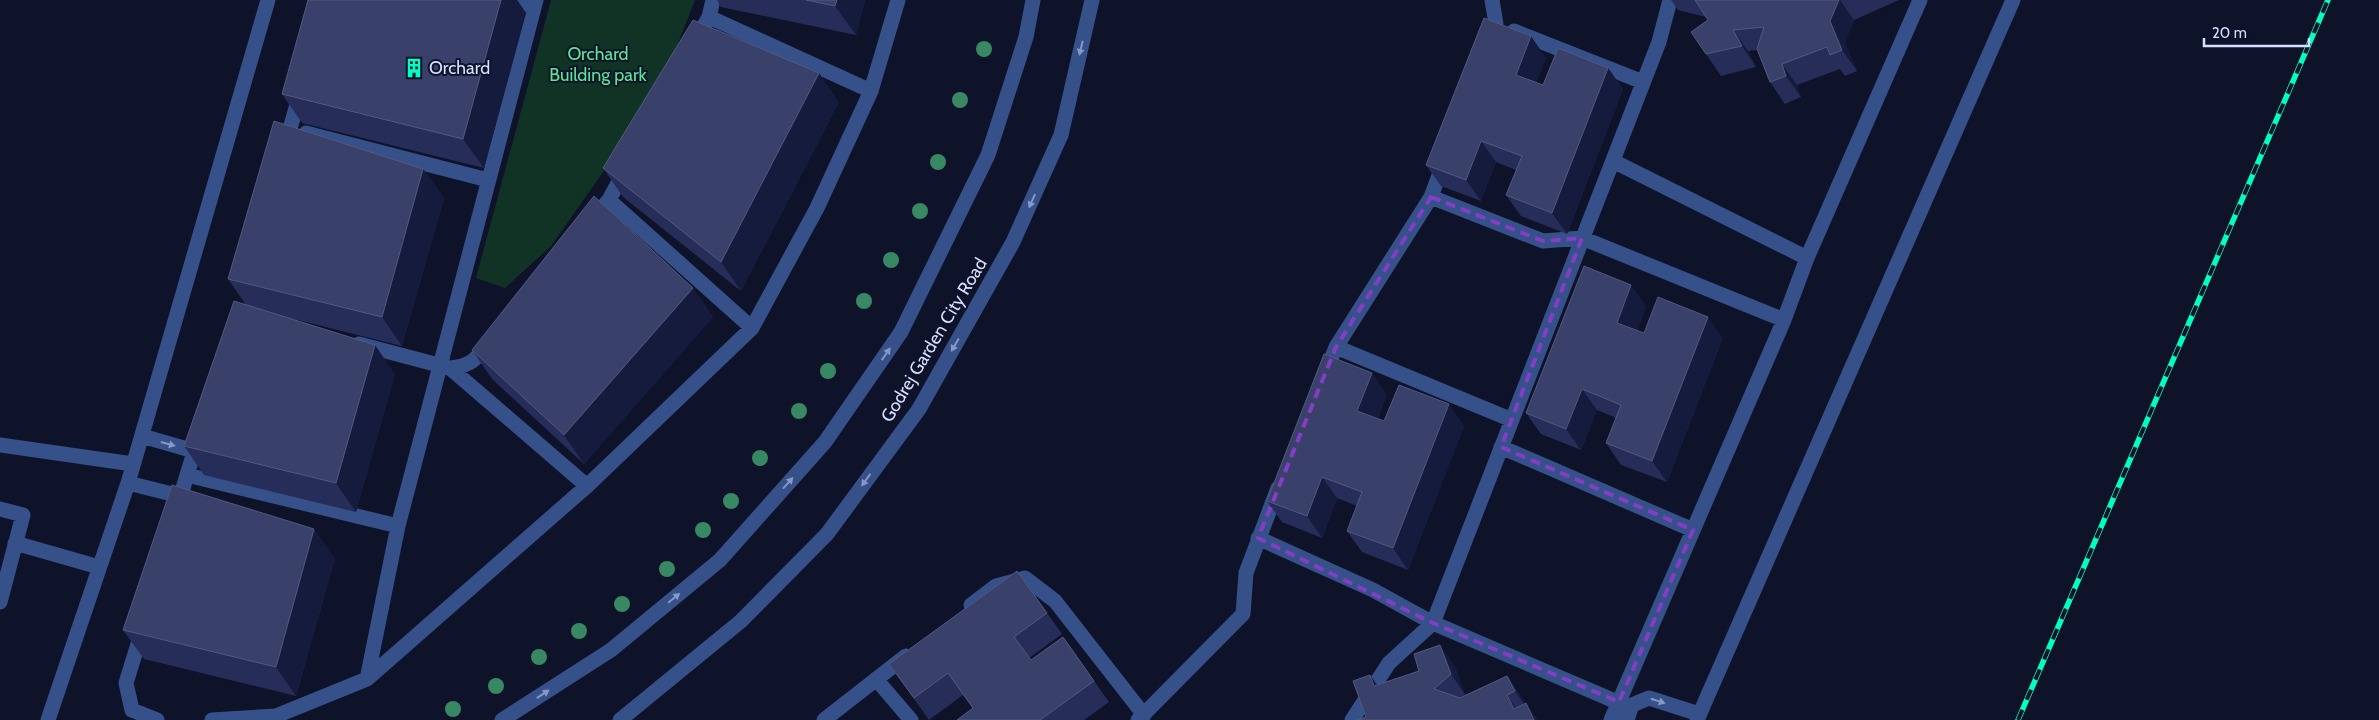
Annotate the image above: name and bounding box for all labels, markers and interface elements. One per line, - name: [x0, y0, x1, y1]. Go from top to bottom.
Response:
- scale bar: [2204, 15, 2309, 47]
- text: 20 m: [2212, 24, 2247, 42]
- one-way arrow: [1077, 40, 1085, 55]
- park label: Orchard Building park: [549, 43, 648, 86]
- building icon: Orchard: [403, 57, 425, 79]
- place label: Orchard: [429, 57, 490, 79]
- one-way arrow: [1027, 194, 1035, 208]
- street label: Godrej Garden City Road: [876, 254, 992, 426]
- one-way arrow: [951, 337, 959, 352]
- one-way arrow: [881, 347, 891, 360]
- one-way arrow: [160, 440, 175, 448]
- one-way arrow: [862, 474, 872, 487]
- one-way arrow: [783, 477, 794, 490]
- one-way arrow: [668, 593, 680, 604]
- one-way arrow: [536, 689, 550, 698]
- one-way arrow: [1651, 697, 1666, 705]

